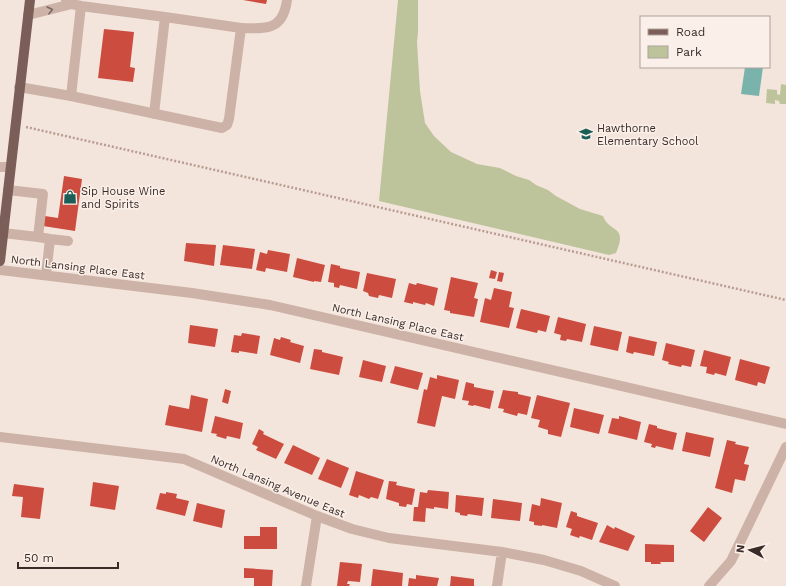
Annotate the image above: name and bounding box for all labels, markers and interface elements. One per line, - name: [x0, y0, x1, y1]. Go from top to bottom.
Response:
- one-way arrow: [47, 6, 53, 14]
- legend: [640, 16, 770, 68]
- text: Road: [676, 25, 705, 39]
- text: Park: [676, 45, 702, 59]
- place label: Hawthorne Elementary School: [597, 122, 699, 148]
- school or university icon: Hawthorne Elementary School: [578, 126, 594, 142]
- place label: Sip House Wine and Spirits: [81, 185, 165, 211]
- shop icon: Sip House Wine and Spirits: [62, 189, 78, 205]
- street label: North Lansing Place East: [10, 253, 146, 282]
- street label: North Lansing Place East: [331, 301, 465, 344]
- street label: North Lansing Avenue East: [209, 452, 347, 521]
- north arrow: [730, 530, 770, 570]
- scale bar: [18, 544, 118, 570]
- text: N: [734, 544, 748, 554]
- text: 50 m: [24, 551, 54, 565]

